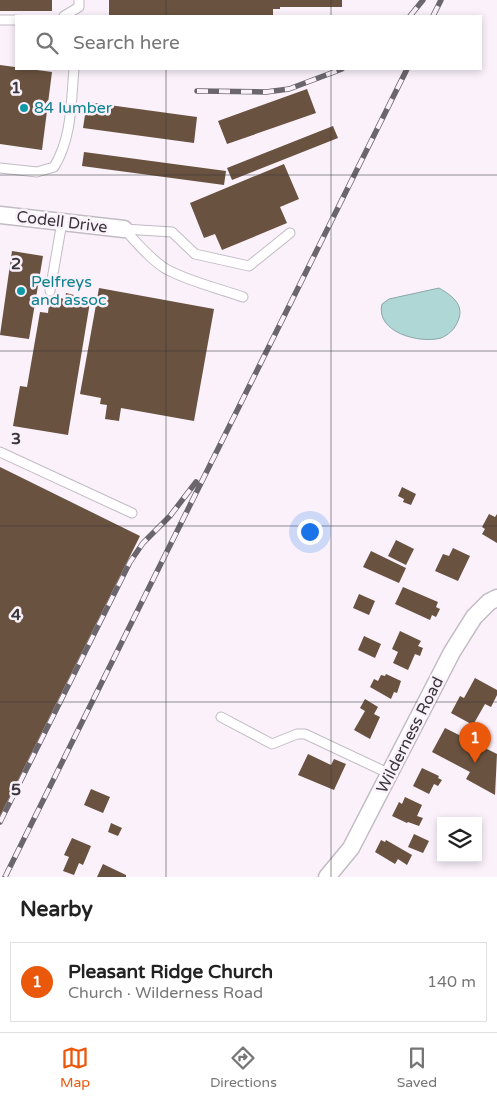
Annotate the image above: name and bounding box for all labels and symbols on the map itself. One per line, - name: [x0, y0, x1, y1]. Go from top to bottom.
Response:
- text: 1: [11, 78, 21, 98]
- place label: 84 lumber: [34, 98, 113, 118]
- marker: 84 lumber: [18, 102, 30, 114]
- street label: Codell Drive: [15, 207, 109, 237]
- text: 2: [11, 254, 21, 274]
- place label: Pelfreys and assoc: [31, 272, 107, 310]
- marker: Pelfreys and assoc: [15, 285, 27, 297]
- text: 3: [11, 429, 21, 449]
- your location: [297, 519, 323, 545]
- text: 4: [11, 605, 21, 625]
- street label: Wilderness Road: [372, 674, 448, 796]
- pin: 1: [459, 722, 491, 763]
- text: 5: [11, 780, 21, 800]

